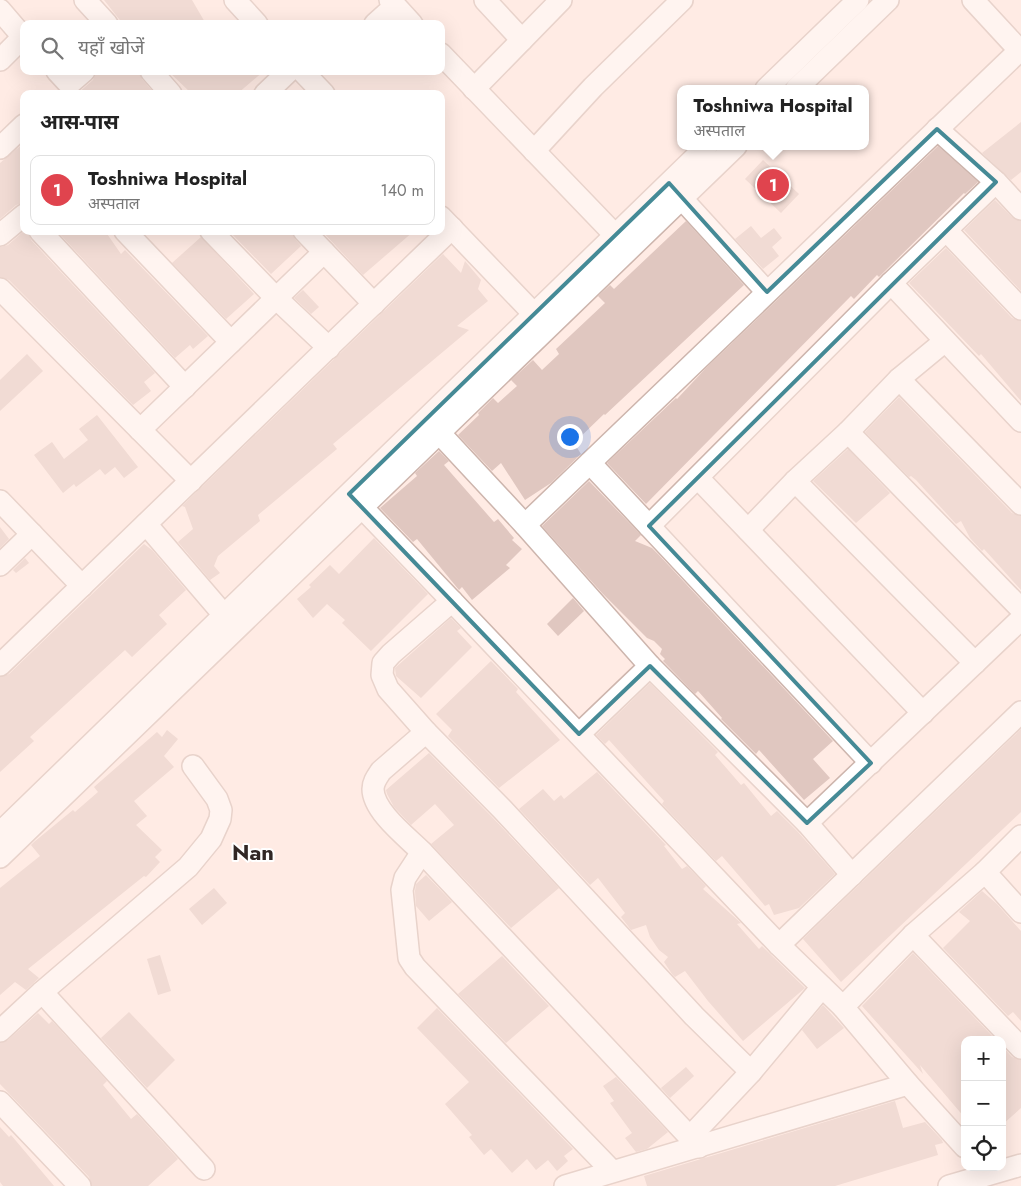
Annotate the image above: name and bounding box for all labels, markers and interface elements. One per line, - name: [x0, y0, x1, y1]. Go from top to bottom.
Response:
- search box: [20, 20, 445, 75]
- icon: search: [38, 34, 66, 62]
- text: यहाँ खोजें: [78, 34, 144, 61]
- popup: [677, 85, 869, 150]
- text: Toshniwa Hospital: [693, 92, 853, 119]
- text: आस-पास: [40, 107, 119, 137]
- text: अस्पताल: [693, 119, 745, 142]
- text: Toshniwa Hospital: [88, 165, 247, 192]
- pin: 1: [757, 166, 789, 204]
- text: 1: [53, 179, 61, 202]
- text: 140 m: [381, 179, 424, 202]
- text: अस्पताल: [88, 192, 140, 215]
- your location: [557, 424, 583, 450]
- district label: Nan: [232, 836, 274, 868]
- map controls: [961, 1036, 1006, 1171]
- button: +: [961, 1036, 1006, 1081]
- button: −: [961, 1081, 1006, 1126]
- button: locate: [961, 1126, 1006, 1171]

